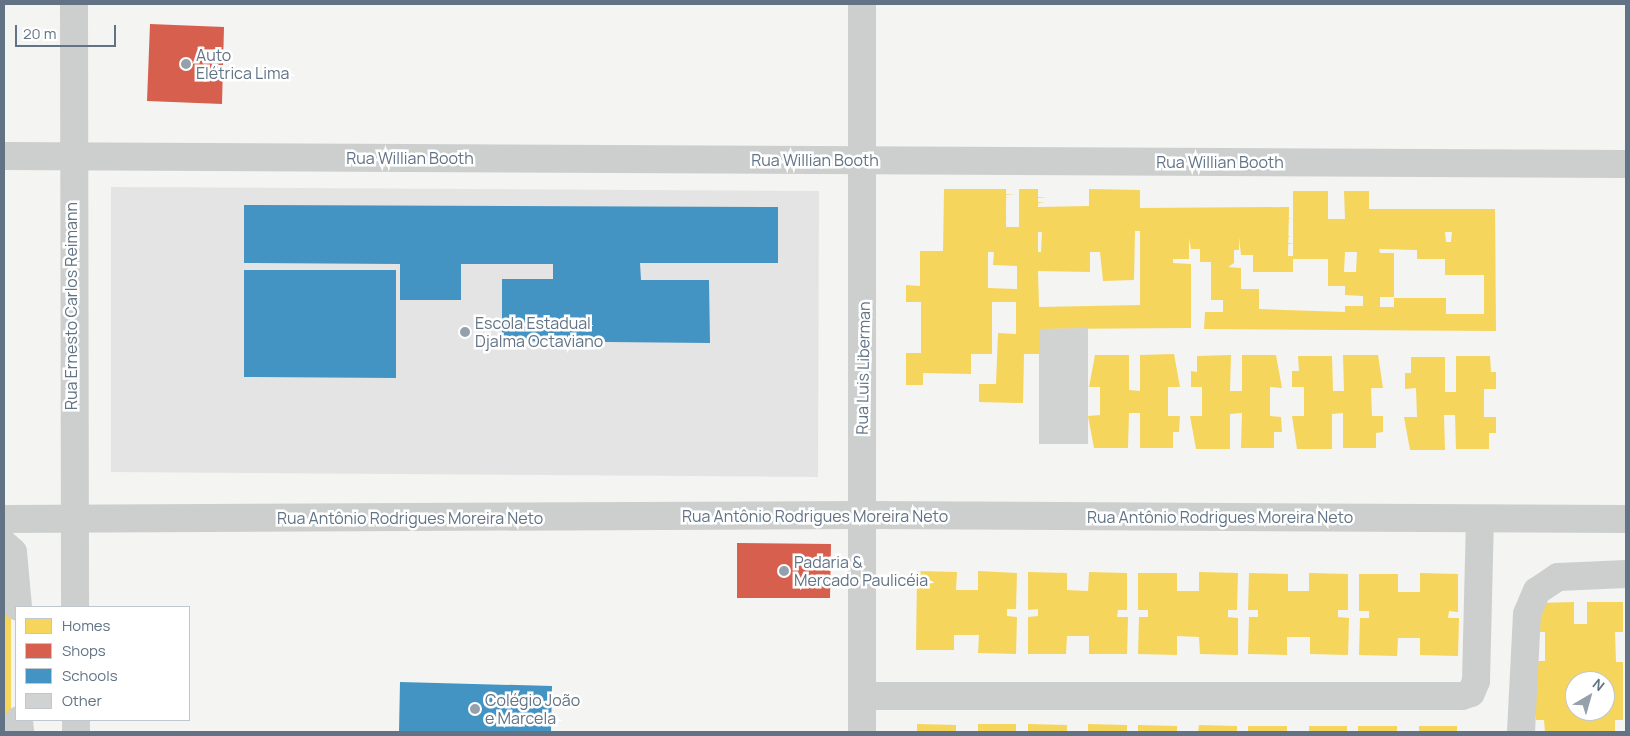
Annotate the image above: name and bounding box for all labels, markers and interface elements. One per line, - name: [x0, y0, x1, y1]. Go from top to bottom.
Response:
- scale bar: [18, 15, 119, 47]
- text: 20 m: [23, 23, 56, 44]
- place label: Auto Elétrica Lima: [196, 45, 289, 83]
- marker: Auto Elétrica Lima: [180, 58, 192, 70]
- street label: Rua Willian Booth: [346, 148, 474, 168]
- street label: Rua Willian Booth: [751, 150, 879, 170]
- street label: Rua Willian Booth: [1156, 152, 1284, 172]
- street label: Rua Ernesto Carlos Reimann: [61, 202, 81, 410]
- street label: Rua Luis Liberman: [852, 301, 874, 435]
- place label: Escola Estadual Djalma Octaviano: [475, 313, 603, 351]
- marker: Escola Estadual Djalma Octaviano: [459, 326, 471, 338]
- street label: Rua Antônio Rodrigues Moreira Neto: [682, 506, 948, 526]
- street label: Rua Antônio Rodrigues Moreira Neto: [1087, 507, 1353, 527]
- street label: Rua Antônio Rodrigues Moreira Neto: [277, 508, 543, 528]
- place label: Padaria & Mercado Paulicéia: [794, 552, 928, 590]
- marker: Padaria & Mercado Paulicéia: [778, 565, 790, 577]
- legend: [15, 606, 190, 721]
- text: Homes: [62, 615, 110, 636]
- text: Shops: [62, 640, 106, 661]
- text: Schools: [62, 665, 118, 686]
- north arrow: [1565, 671, 1615, 721]
- text: N: [1589, 674, 1609, 695]
- text: Other: [62, 690, 102, 711]
- place label: Colégio João e Marcela: [485, 690, 580, 728]
- marker: Colégio João e Marcela: [469, 703, 481, 715]

